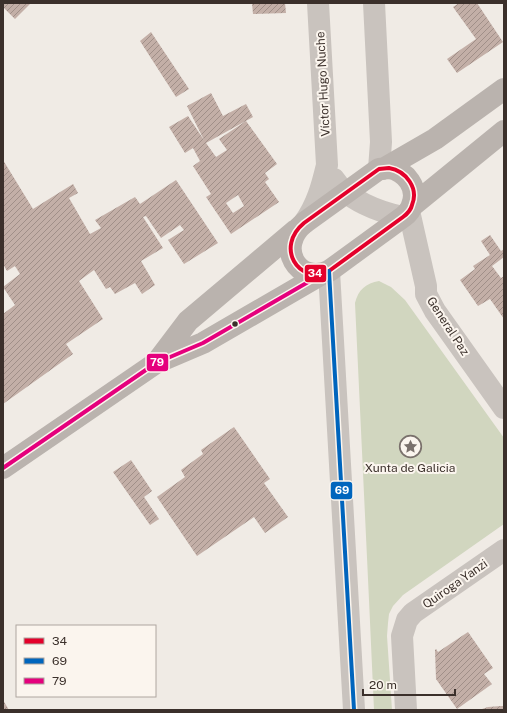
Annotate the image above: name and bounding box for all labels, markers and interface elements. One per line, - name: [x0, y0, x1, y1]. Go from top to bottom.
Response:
- street label: Víctor Hugo Nuche: [313, 31, 333, 137]
- line badge: 34: [304, 264, 327, 283]
- text: 34: [308, 267, 322, 279]
- street label: General Paz: [424, 294, 472, 358]
- unlabelled marker: [230, 319, 240, 329]
- line badge: 79: [146, 353, 169, 372]
- text: 79: [150, 356, 164, 368]
- place icon: Xunta de Galicia: [397, 434, 423, 460]
- place label: Xunta de Galicia: [365, 461, 455, 475]
- line badge: 69: [330, 481, 353, 500]
- text: 69: [335, 484, 349, 496]
- street label: Quiroga Yanzi: [420, 556, 490, 612]
- legend: [16, 625, 156, 697]
- text: 34: [52, 634, 68, 648]
- text: 69: [52, 654, 67, 668]
- scale bar: [363, 671, 455, 697]
- text: 79: [52, 674, 66, 688]
- text: 20 m: [369, 678, 397, 692]

